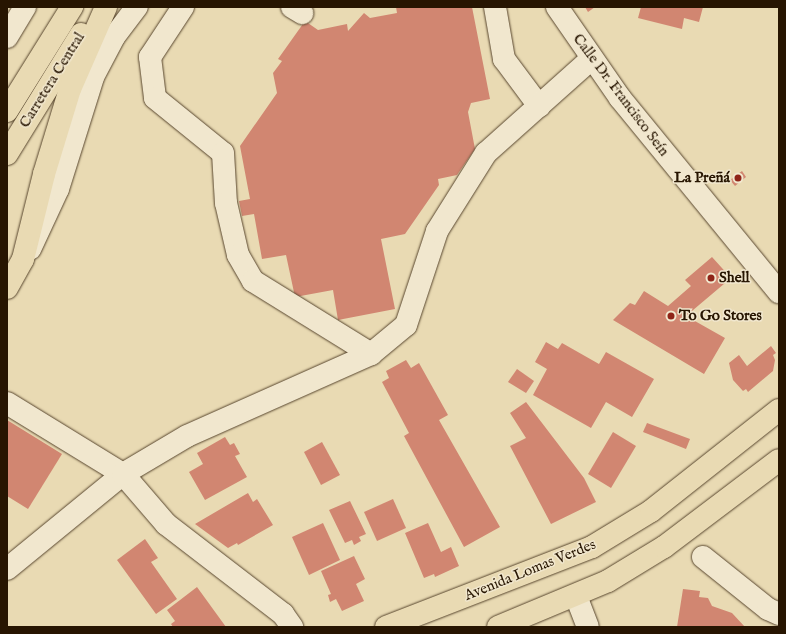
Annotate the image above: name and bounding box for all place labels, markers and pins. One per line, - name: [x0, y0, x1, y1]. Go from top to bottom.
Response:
- place label: La Preñá: [674, 169, 730, 187]
- marker: La Preñá: [733, 173, 743, 183]
- place label: Shell: [719, 269, 750, 287]
- marker: Shell: [706, 273, 716, 283]
- place label: To Go Stores: [679, 307, 762, 325]
- marker: To Go Stores: [666, 311, 676, 321]

